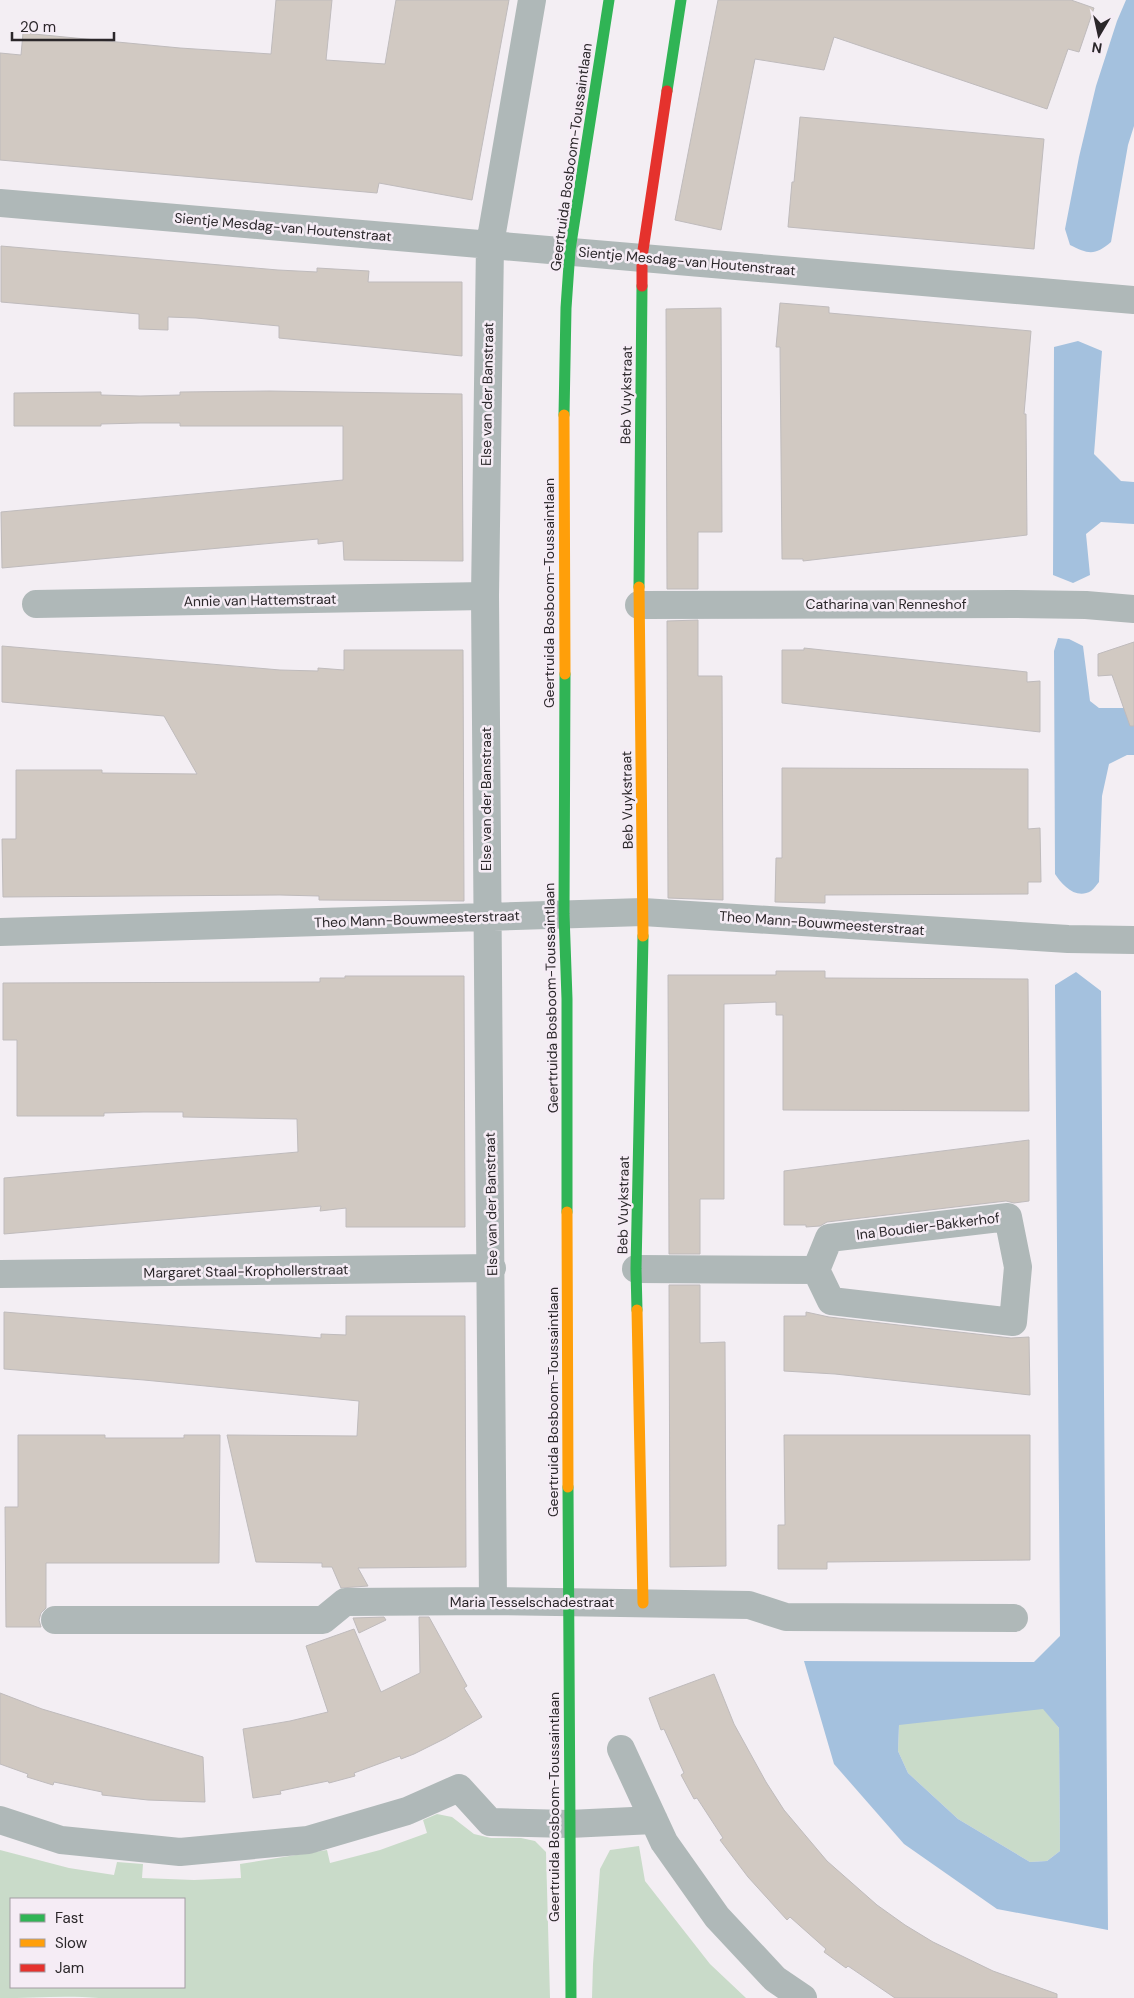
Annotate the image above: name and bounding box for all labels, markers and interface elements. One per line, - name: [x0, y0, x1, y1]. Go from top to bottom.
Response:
- scale bar: [12, 10, 115, 42]
- north arrow: [1074, 10, 1124, 60]
- text: 20 m: [20, 17, 56, 37]
- text: N: [1091, 38, 1103, 58]
- street label: Geertruida Bosboom-Toussaintlaan: [546, 42, 596, 272]
- street label: Sientje Mesdag-van Houtenstraat: [174, 209, 392, 245]
- street label: Sientje Mesdag-van Houtenstraat: [578, 243, 796, 279]
- street label: Else van der Banstraat: [477, 322, 497, 466]
- street label: Beb Vuykstraat: [616, 346, 636, 444]
- street label: Geertruida Bosboom-Toussaintlaan: [540, 478, 558, 708]
- street label: Annie van Hattemstraat: [183, 590, 337, 610]
- street label: Catharina van Renneshof: [806, 595, 967, 613]
- street label: Else van der Banstraat: [477, 727, 495, 871]
- street label: Beb Vuykstraat: [617, 751, 637, 849]
- street label: Geertruida Bosboom-Toussaintlaan: [540, 883, 562, 1113]
- street label: Theo Mann-Bouwmeesterstraat: [314, 906, 520, 932]
- street label: Theo Mann-Bouwmeesterstraat: [719, 907, 925, 939]
- street label: Else van der Banstraat: [481, 1132, 501, 1276]
- street label: Beb Vuykstraat: [613, 1156, 633, 1254]
- street label: Ina Boudier-Bakkerhof: [855, 1208, 1001, 1244]
- street label: Margaret Staal-Krophollerstraat: [143, 1260, 349, 1282]
- street label: Geertruida Bosboom-Toussaintlaan: [544, 1287, 562, 1517]
- street label: Maria Tesselschadestraat: [450, 1593, 614, 1611]
- street label: Geertruida Bosboom-Toussaintlaan: [545, 1692, 563, 1922]
- legend: [10, 1898, 185, 1988]
- text: Fast: [55, 1908, 84, 1928]
- text: Slow: [55, 1933, 88, 1953]
- text: Jam: [55, 1958, 84, 1978]

